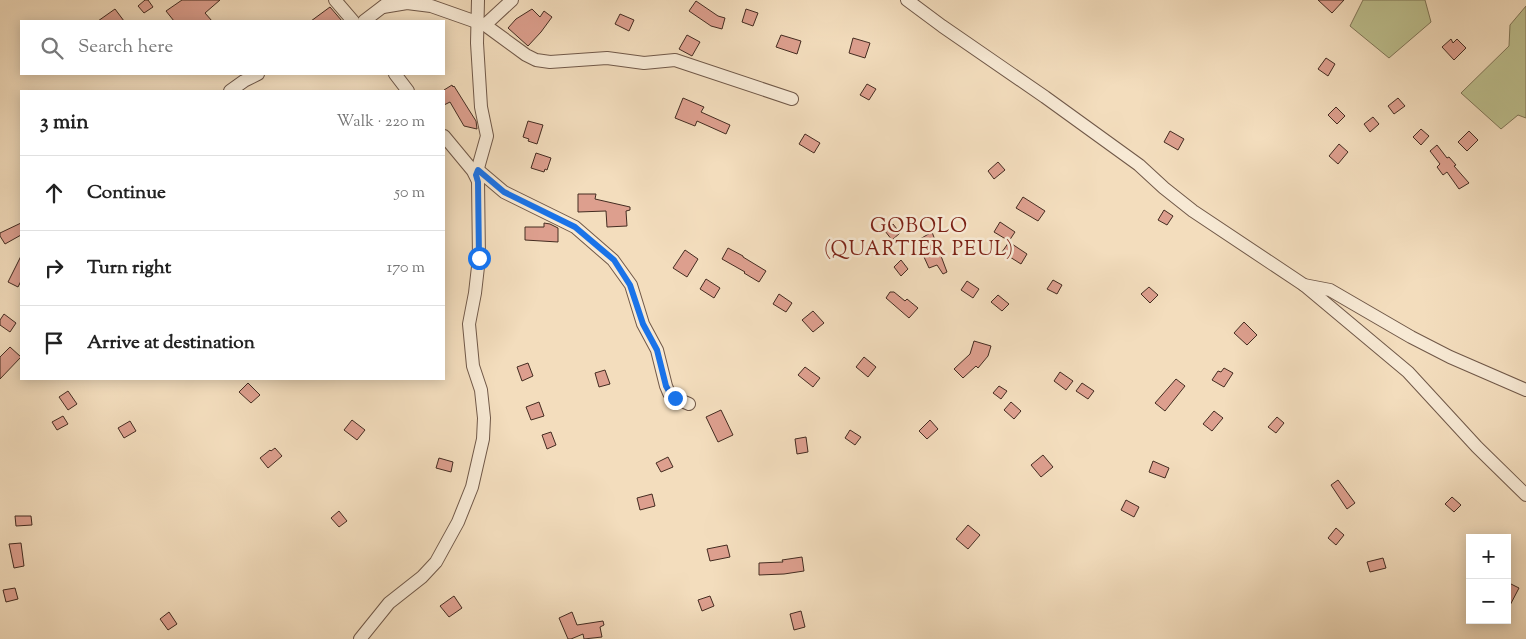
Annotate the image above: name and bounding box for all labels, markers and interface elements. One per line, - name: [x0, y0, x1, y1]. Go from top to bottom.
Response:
- search box: [20, 20, 445, 75]
- icon: search: [38, 34, 66, 62]
- text: Search here: [78, 34, 173, 61]
- text: 3 min: [40, 108, 89, 138]
- text: Walk · 220 m: [337, 111, 425, 134]
- icon: ahead: [40, 179, 68, 207]
- text: Continue: [87, 180, 166, 207]
- text: 50 m: [394, 182, 425, 205]
- district label: GOBOLO (QUARTIER PEUL): [824, 213, 1014, 265]
- route start: [468, 247, 491, 270]
- icon: right: [40, 254, 68, 282]
- text: Turn right: [87, 255, 171, 282]
- text: 170 m: [387, 257, 425, 280]
- icon: arrive: [40, 329, 68, 357]
- text: Arrive at destination: [87, 330, 255, 357]
- route end: [664, 387, 687, 410]
- map controls: [1466, 534, 1511, 624]
- button: +: [1466, 534, 1511, 579]
- button: −: [1466, 579, 1511, 624]

